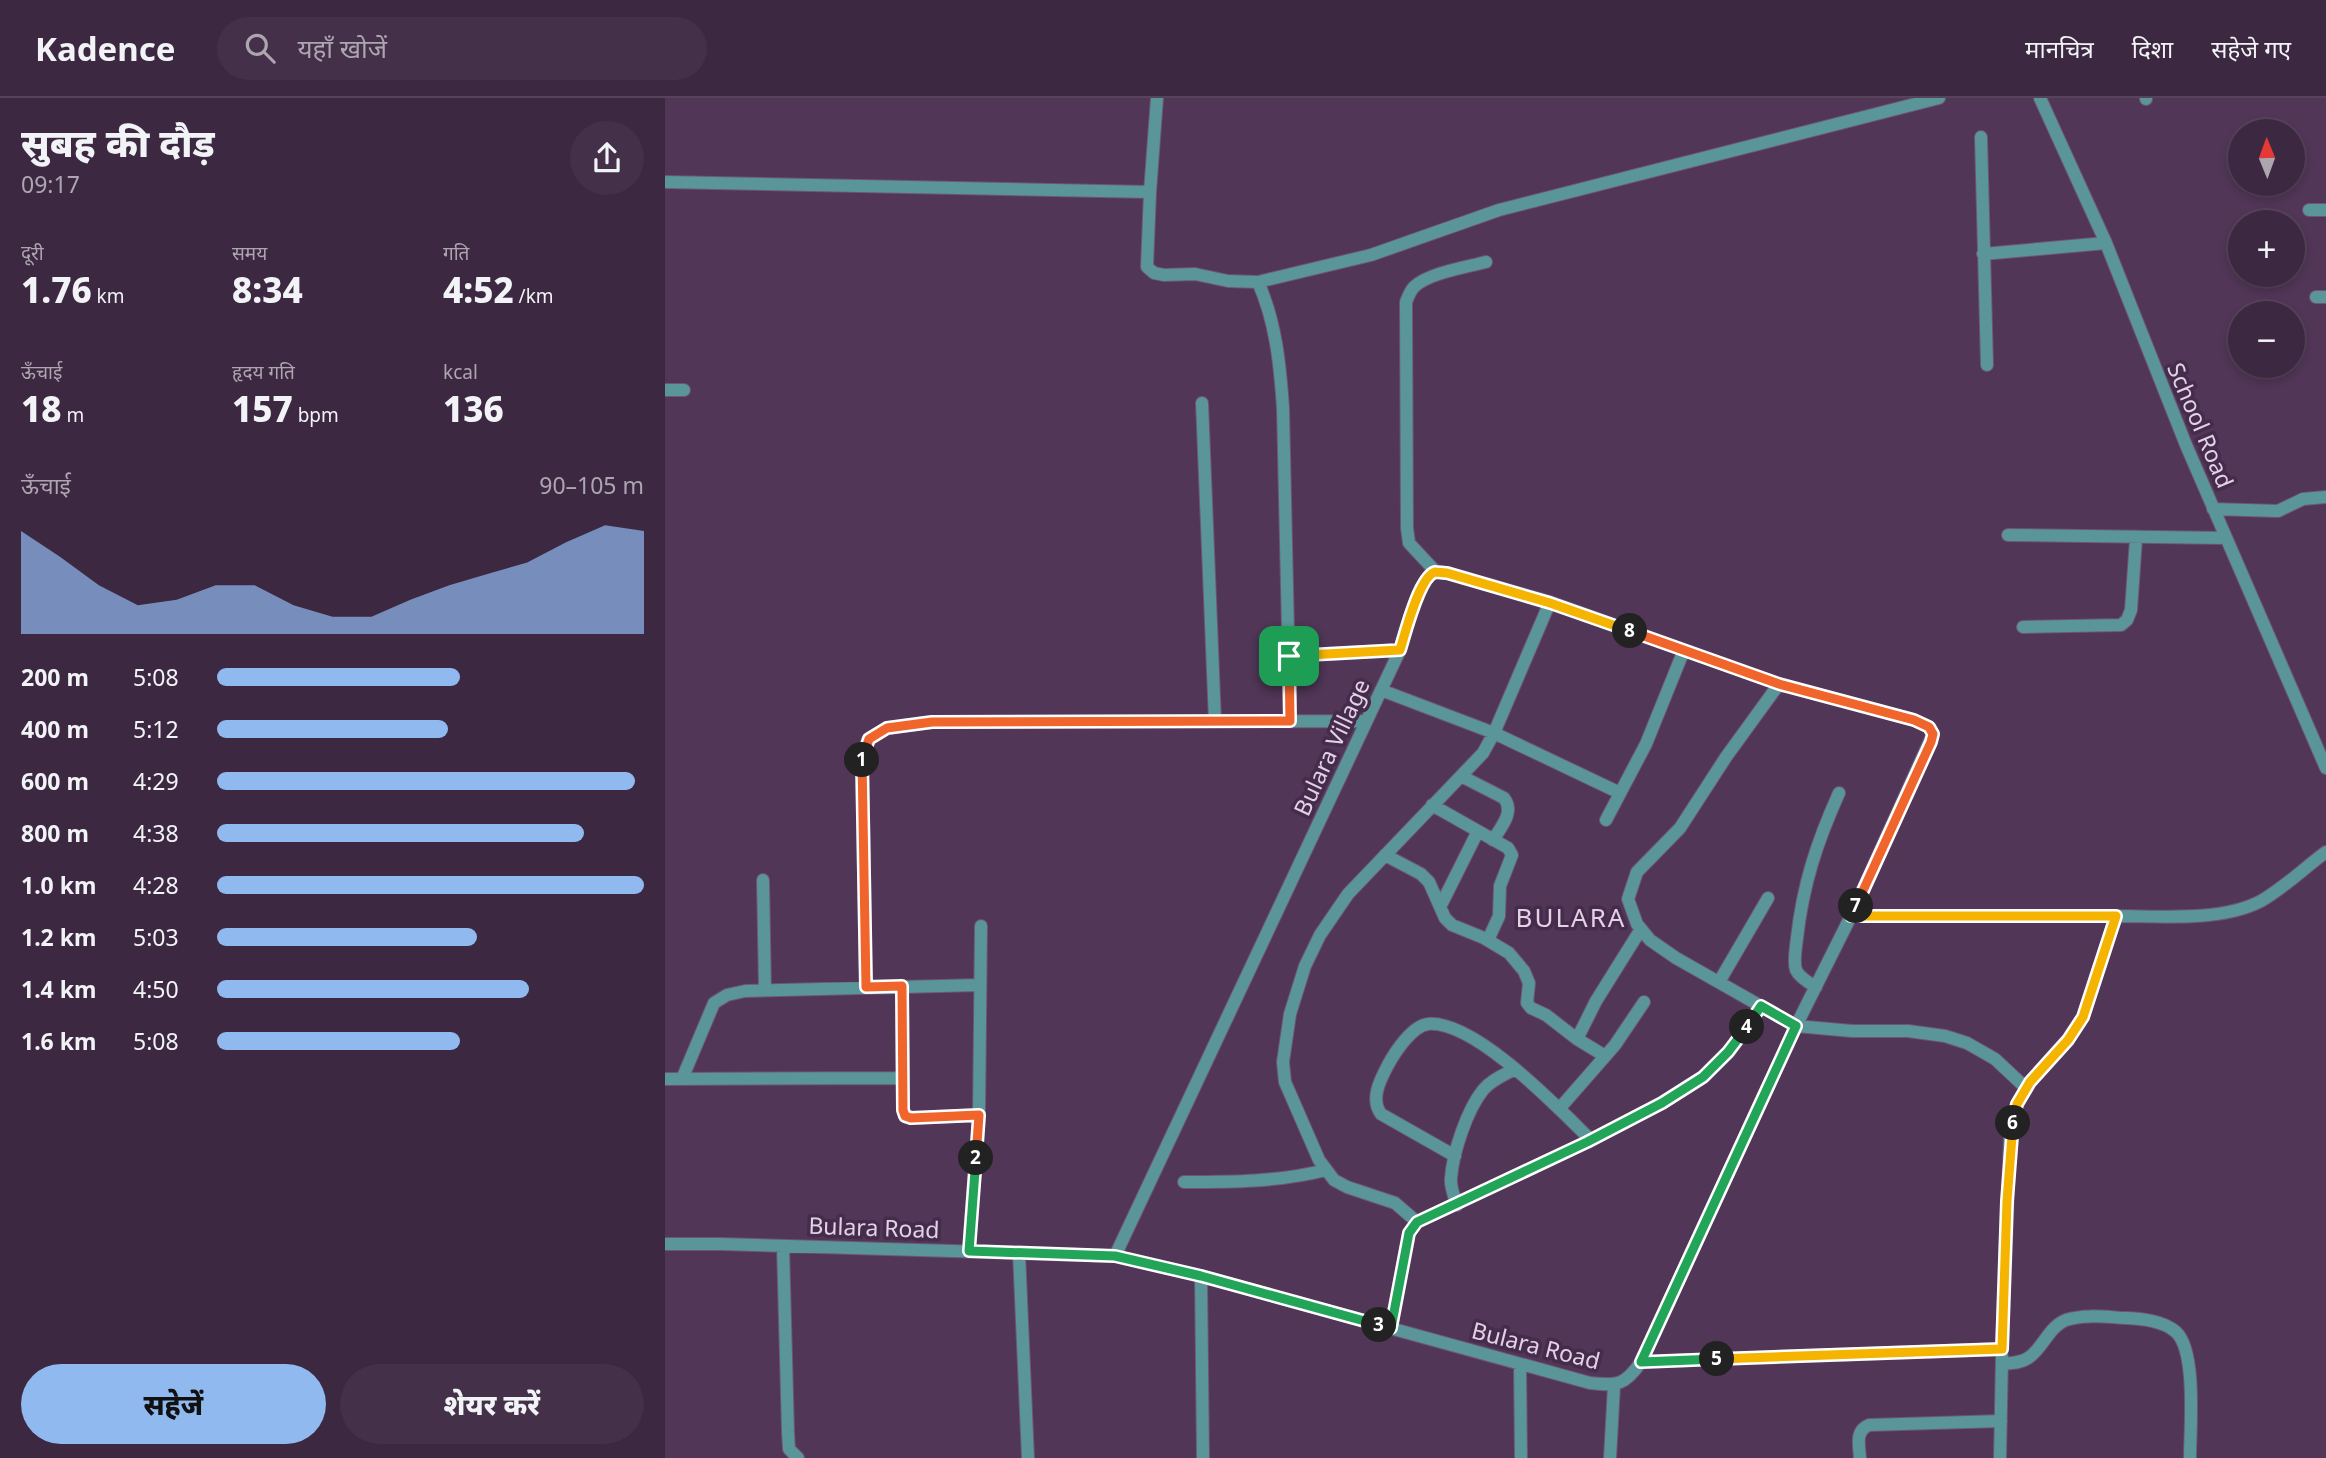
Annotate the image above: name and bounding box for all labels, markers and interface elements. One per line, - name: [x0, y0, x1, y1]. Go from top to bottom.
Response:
- search box: [217, 17, 707, 80]
- text: Kadence: [35, 26, 175, 71]
- icon: search: [241, 29, 279, 67]
- text: यहाँ खोजें: [297, 30, 387, 66]
- text: मानचित्र: [2025, 32, 2094, 65]
- text: दिशा: [2132, 32, 2173, 65]
- text: सहेजे गए: [2211, 32, 2291, 65]
- text: सुबह की दौड़: [21, 116, 215, 168]
- north arrow: [2228, 119, 2305, 196]
- map controls: [2228, 119, 2305, 378]
- button: share: [570, 121, 644, 195]
- text: 09:17: [21, 168, 80, 200]
- button: +: [2228, 210, 2305, 287]
- text: दूरी: [21, 240, 44, 266]
- text: समय: [232, 240, 267, 266]
- text: गति: [443, 240, 469, 266]
- text: 1.76: [21, 266, 92, 313]
- text: 8:34: [232, 266, 303, 313]
- text: 4:52: [443, 266, 514, 313]
- text: km: [92, 283, 125, 309]
- text: /km: [514, 283, 554, 309]
- button: −: [2228, 301, 2305, 378]
- street label: School Road: [2160, 358, 2242, 492]
- text: ऊँचाई: [21, 359, 62, 385]
- text: हृदय गति: [232, 359, 295, 385]
- text: kcal: [443, 359, 478, 385]
- text: 18: [21, 385, 61, 432]
- text: 157: [232, 385, 293, 432]
- text: 136: [443, 385, 504, 432]
- text: m: [61, 402, 84, 428]
- text: bpm: [293, 402, 339, 428]
- text: ऊँचाई: [21, 469, 71, 501]
- text: 90–105 m: [539, 469, 644, 501]
- pin: 8: [1613, 614, 1647, 648]
- text: 8: [1624, 617, 1635, 643]
- pin: [1259, 626, 1319, 686]
- icon: arrive: [1270, 637, 1308, 675]
- text: 200 m: [21, 661, 89, 693]
- text: 5:08: [133, 661, 179, 693]
- street label: Bulara Village: [1285, 673, 1377, 821]
- text: 400 m: [21, 713, 89, 745]
- text: 5:12: [133, 713, 179, 745]
- pin: 1: [845, 742, 879, 778]
- text: 1: [856, 746, 867, 772]
- text: 600 m: [21, 765, 89, 797]
- text: 4:29: [133, 765, 179, 797]
- text: 800 m: [21, 817, 89, 849]
- text: 4:38: [133, 817, 179, 849]
- text: 1.0 km: [21, 869, 96, 901]
- text: 4:28: [133, 869, 179, 901]
- pin: 7: [1839, 888, 1873, 924]
- text: 7: [1850, 892, 1861, 918]
- district label: BULARA: [1516, 899, 1626, 935]
- text: 1.2 km: [21, 921, 96, 953]
- text: 5:03: [133, 921, 179, 953]
- text: 1.4 km: [21, 973, 96, 1005]
- text: 4:50: [133, 973, 179, 1005]
- pin: 4: [1729, 1010, 1765, 1044]
- text: 4: [1741, 1013, 1752, 1039]
- text: 1.6 km: [21, 1025, 96, 1057]
- text: 5:08: [133, 1025, 179, 1057]
- pin: 6: [1995, 1105, 2031, 1140]
- text: 6: [2007, 1109, 2018, 1135]
- pin: 2: [959, 1140, 993, 1176]
- text: 2: [970, 1144, 981, 1170]
- street label: Bulara Road: [808, 1209, 940, 1245]
- pin: 3: [1361, 1308, 1397, 1342]
- text: 3: [1373, 1311, 1384, 1337]
- street label: Bulara Road: [1468, 1314, 1604, 1376]
- pin: 5: [1699, 1342, 1735, 1376]
- text: 5: [1711, 1345, 1722, 1371]
- button: सहेजें: [21, 1364, 326, 1444]
- button: शेयर करें: [340, 1364, 644, 1444]

